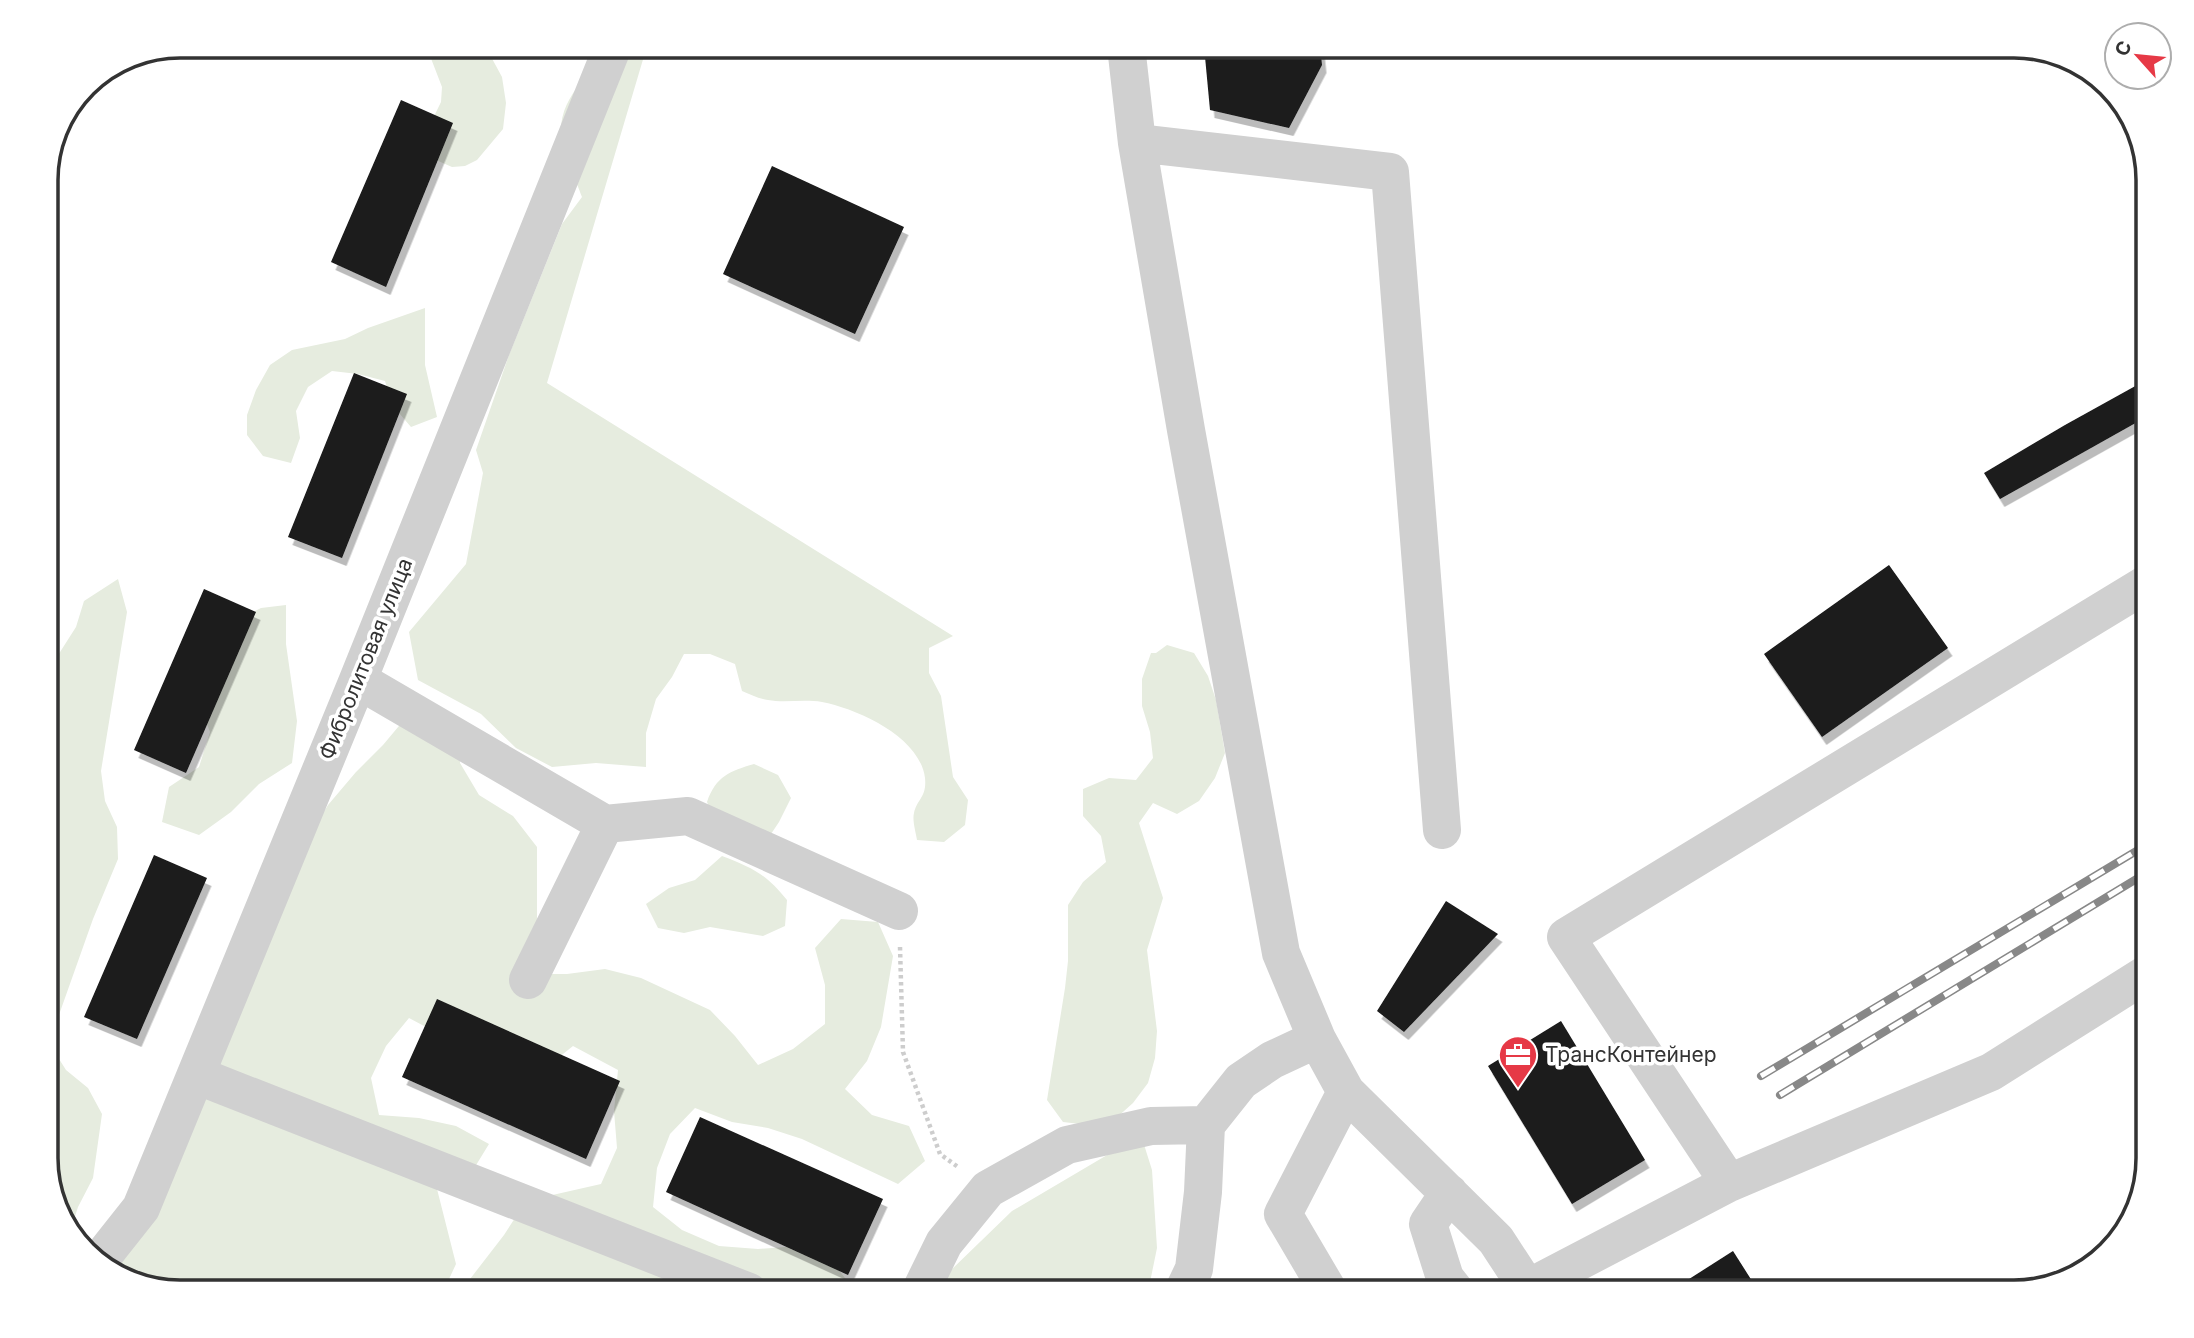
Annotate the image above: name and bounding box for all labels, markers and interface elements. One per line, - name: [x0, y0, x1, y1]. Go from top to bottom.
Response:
- north arrow: [2103, 21, 2173, 91]
- text: С: [2110, 37, 2137, 60]
- street label: Фибролитовая улица: [314, 554, 417, 763]
- office icon: ТрансКонтейнер: [1497, 1034, 1539, 1089]
- place label: ТрансКонтейнер: [1545, 1042, 1717, 1067]

